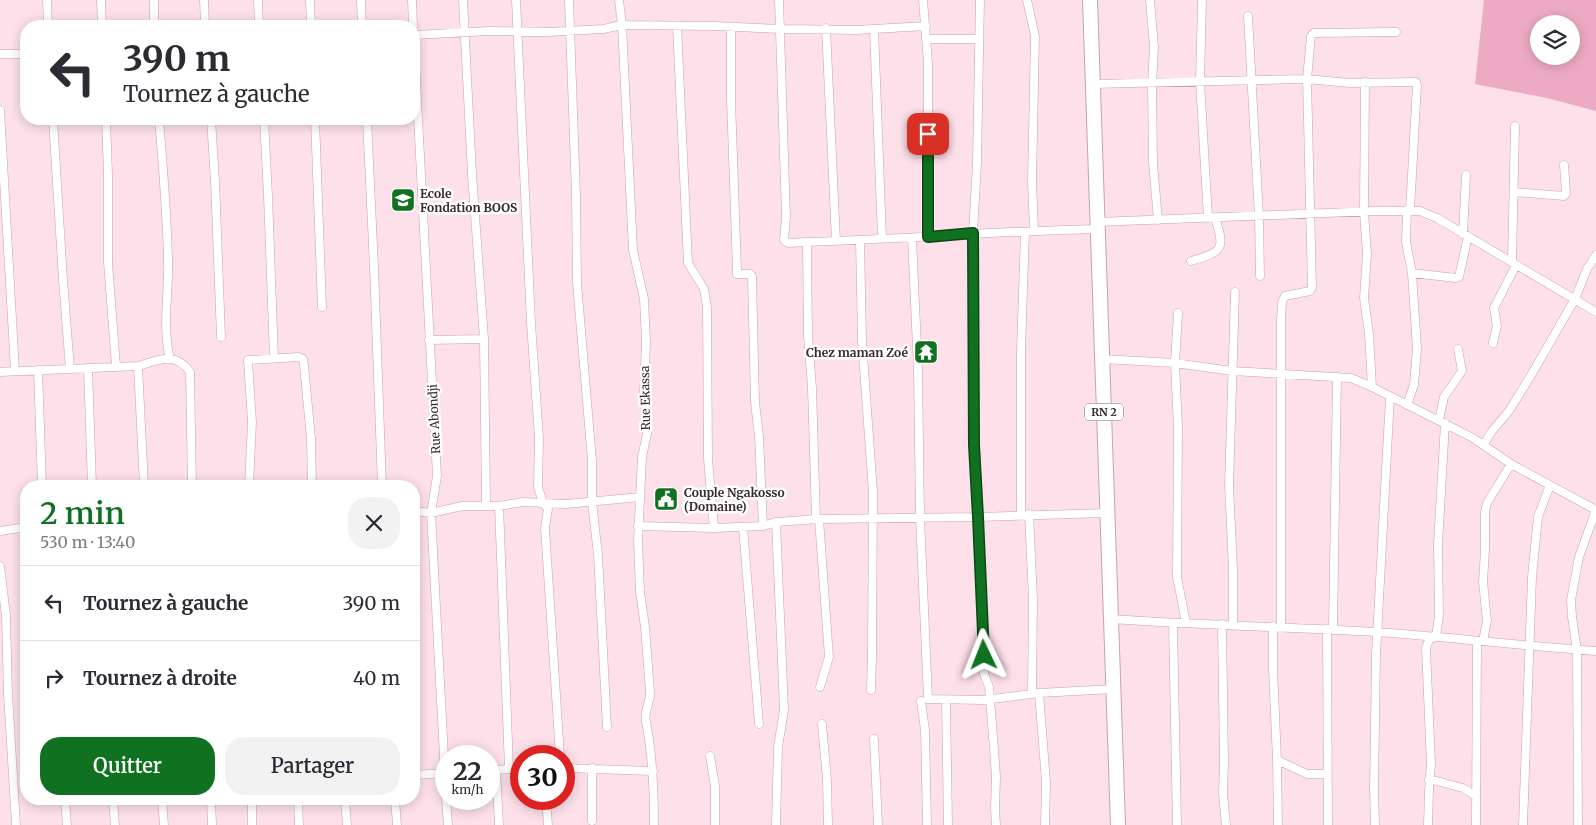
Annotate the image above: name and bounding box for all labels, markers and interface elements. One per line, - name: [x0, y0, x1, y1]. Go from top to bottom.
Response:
- map controls: [1530, 15, 1580, 65]
- button: layers: [1530, 15, 1580, 65]
- text: 390 m: [123, 37, 230, 81]
- icon: left: [40, 40, 105, 105]
- text: Tournez à gauche: [123, 80, 310, 108]
- pin: [907, 113, 949, 155]
- icon: arrive: [914, 120, 942, 148]
- place label: Ecole Fondation BOOS: [420, 186, 517, 215]
- school or university icon: Ecole Fondation BOOS: [390, 187, 416, 213]
- temple icon: Chez maman Zoé: [913, 339, 939, 365]
- place label: Chez maman Zoé: [806, 345, 909, 360]
- street label: Rue Ekassa: [637, 365, 653, 431]
- street label: Rue Abondji: [425, 383, 443, 454]
- road number: RN 2: [1085, 404, 1123, 421]
- place label: Couple Ngakosso (Domaine): [684, 485, 785, 514]
- public building icon: Couple Ngakosso (Domaine): [653, 486, 679, 512]
- text: 2 min: [40, 494, 125, 532]
- button: close: [348, 497, 400, 549]
- text: 530 m · 13:40: [40, 532, 135, 552]
- icon: left: [40, 589, 68, 617]
- text: Tournez à gauche: [83, 591, 248, 615]
- text: 390 m: [343, 591, 400, 615]
- position arrow: [957, 628, 1009, 680]
- icon: right: [40, 664, 68, 692]
- text: Tournez à droite: [83, 666, 237, 690]
- text: 40 m: [353, 666, 400, 690]
- button: Quitter: [40, 737, 215, 795]
- button: Partager: [225, 737, 400, 795]
- speed limit sign: 30: [510, 745, 575, 810]
- text: 22: [453, 755, 482, 787]
- text: km/h: [452, 782, 483, 797]

